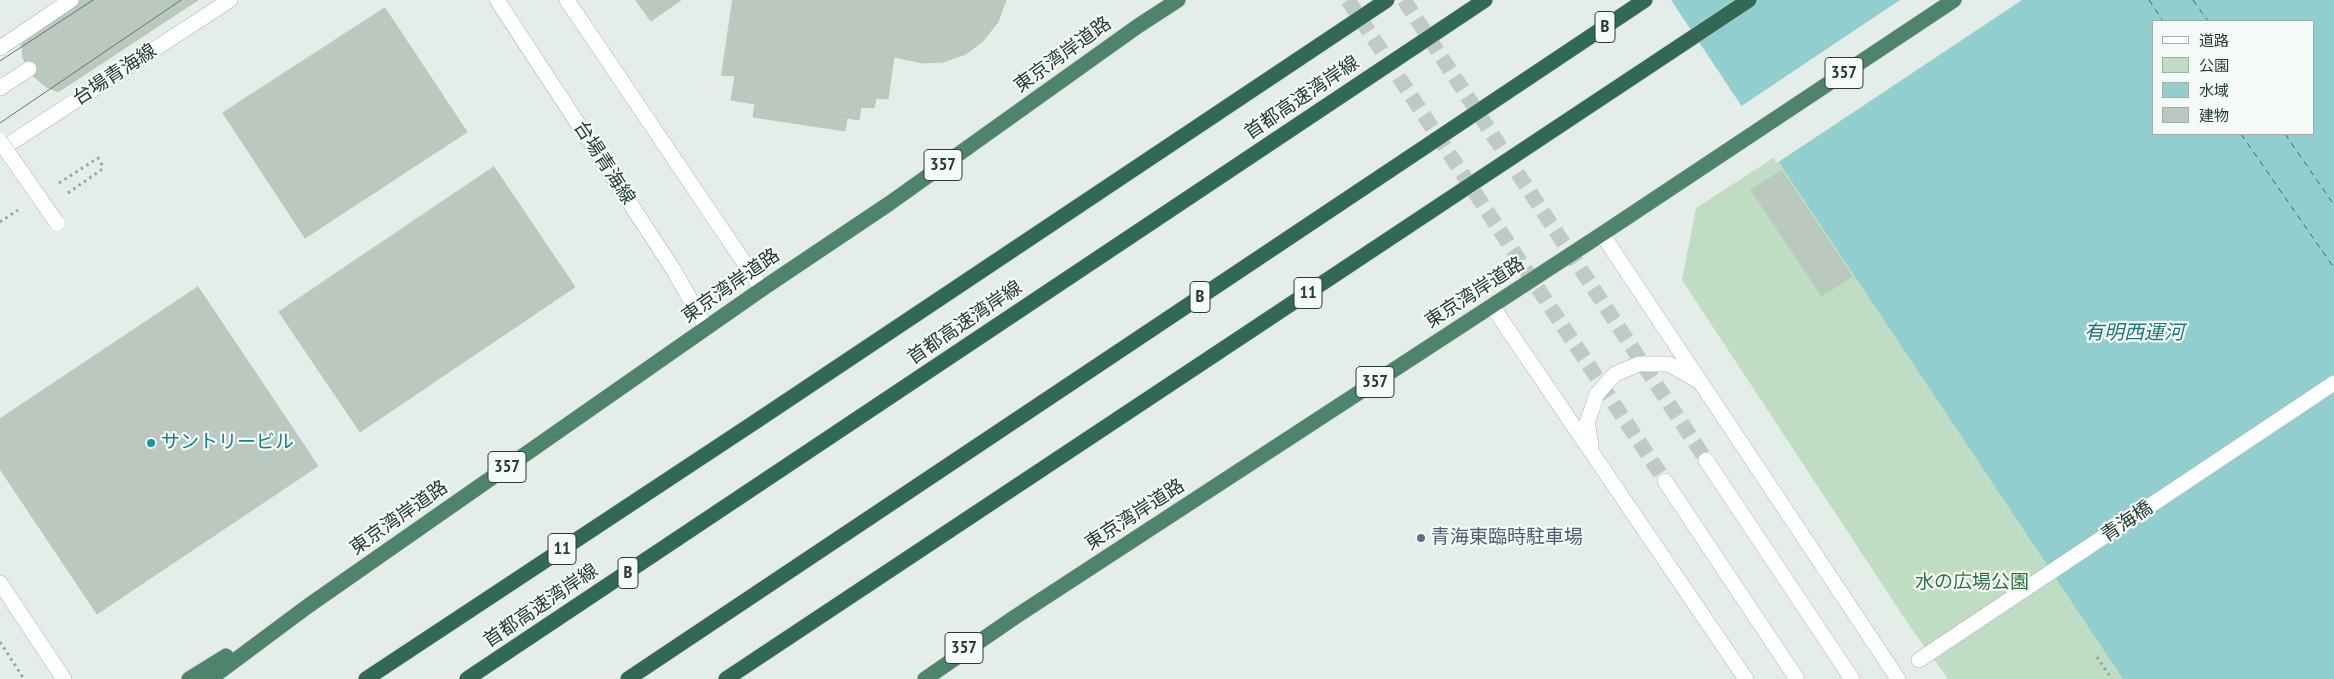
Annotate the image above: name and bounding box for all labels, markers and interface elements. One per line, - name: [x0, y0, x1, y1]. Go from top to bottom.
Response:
- street label: 東京湾岸道路: [1010, 12, 1116, 98]
- road number: B: [1595, 12, 1615, 42]
- legend: [2152, 20, 2314, 135]
- text: 道路: [2199, 31, 2229, 50]
- street label: 台場青海線: [69, 40, 161, 110]
- street label: 首都高速湾岸線: [1240, 51, 1364, 145]
- text: 公園: [2199, 56, 2229, 75]
- road number: 357: [1825, 58, 1863, 88]
- text: 水域: [2199, 81, 2229, 100]
- text: 建物: [2199, 106, 2229, 125]
- street label: 台場青海線: [569, 117, 639, 209]
- road number: 357: [924, 150, 962, 180]
- street label: 東京湾岸道路: [678, 244, 784, 328]
- street label: 東京湾岸道路: [1421, 252, 1529, 334]
- street label: 首都高速湾岸線: [903, 276, 1027, 370]
- road number: 11: [1294, 278, 1322, 308]
- road number: B: [1190, 282, 1210, 312]
- water label: 有明西運河: [2084, 321, 2184, 345]
- road number: 357: [1356, 367, 1394, 398]
- place label: サントリービル: [161, 432, 294, 454]
- marker: サントリービル: [145, 437, 157, 449]
- road number: 357: [488, 452, 526, 482]
- street label: 東京湾岸道路: [1081, 474, 1189, 556]
- street label: 東京湾岸道路: [346, 476, 452, 560]
- street label: 青海橋: [2097, 497, 2157, 547]
- place label: 青海東臨時駐車場: [1431, 527, 1583, 549]
- marker: 青海東臨時駐車場: [1415, 532, 1427, 544]
- road number: 11: [548, 534, 576, 564]
- road number: B: [618, 558, 638, 588]
- street label: 首都高速湾岸線: [479, 559, 603, 653]
- park label: 水の広場公園: [1915, 572, 2029, 594]
- road number: 357: [945, 632, 983, 664]

